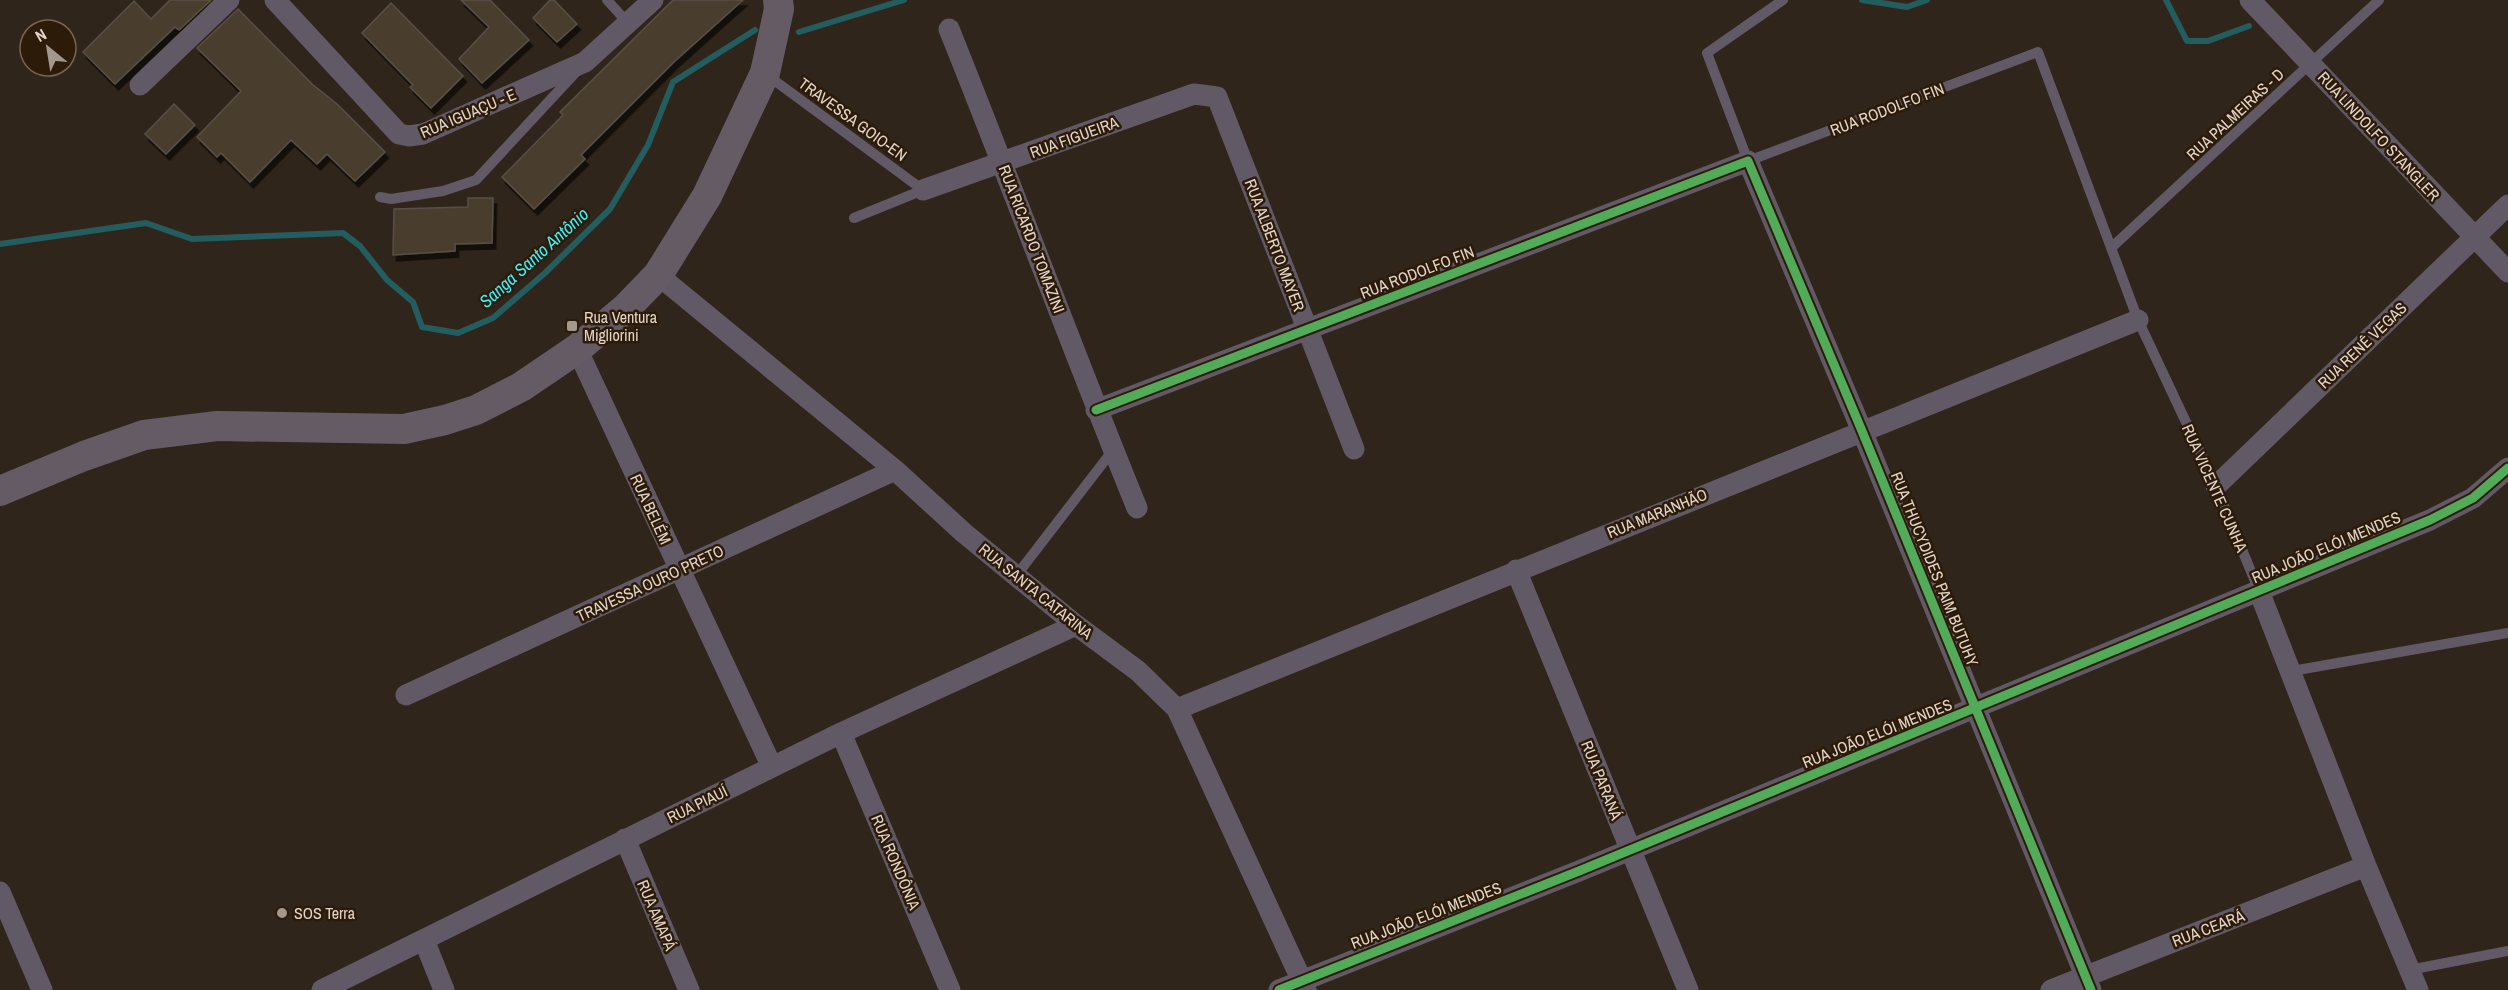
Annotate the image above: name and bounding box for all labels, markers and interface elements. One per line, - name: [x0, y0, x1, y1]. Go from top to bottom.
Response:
- north arrow: [18, 18, 78, 78]
- text: N: [31, 23, 50, 47]
- street label: RUA PALMEIRAS - D: [2181, 63, 2289, 165]
- street label: RUA LINDOLFO STANGLER: [2313, 66, 2445, 206]
- street label: TRAVESSA GOIO-EN: [794, 72, 912, 166]
- street label: RUA RODOLFO FIN: [1827, 77, 1947, 141]
- street label: RUA IGUAÇU - E: [417, 83, 519, 143]
- street label: RUA FIGUEIRA: [1027, 111, 1121, 163]
- street label: RUA RICARDO TOMAZINI: [994, 162, 1070, 316]
- street label: RUA ALBERTO MAYER: [1240, 176, 1311, 315]
- water label: Sanga Santo Antônio: [474, 202, 594, 314]
- street label: RUA RODOLFO FIN: [1357, 240, 1477, 304]
- street label: RUA RENÊ VEGAS: [2313, 297, 2412, 393]
- place label: Rua Ventura Migliorini: [584, 306, 658, 346]
- marker: Rua Ventura Migliorini: [565, 319, 579, 333]
- street label: RUA VICENTE CUNHA: [2177, 421, 2253, 556]
- street label: RUA THUCYDIDES PAIM BUTUHY: [1886, 468, 1984, 670]
- street label: RUA BELÉM: [625, 470, 677, 548]
- street label: RUA MARANHÃO: [1604, 483, 1710, 543]
- street label: RUA JOÃO ELÓI MENDES: [2248, 506, 2404, 588]
- street label: RUA SANTA CATARINA: [974, 538, 1098, 644]
- street label: TRAVESSA OURO PRETO: [573, 539, 727, 627]
- street label: RUA JOÃO ELÓI MENDES: [1799, 693, 1955, 773]
- street label: RUA PARANÁ: [1576, 737, 1628, 823]
- street label: RUA PIAUÍ: [663, 780, 731, 828]
- street label: RUA RONDÔNIA: [866, 811, 926, 913]
- street label: RUA AMAPÁ: [632, 876, 682, 954]
- street label: RUA JOÃO ELÓI MENDES: [1348, 876, 1505, 954]
- place label: SOS Terra: [294, 902, 356, 924]
- street label: RUA CEARÁ: [2169, 904, 2248, 952]
- marker: SOS Terra: [275, 906, 289, 920]

